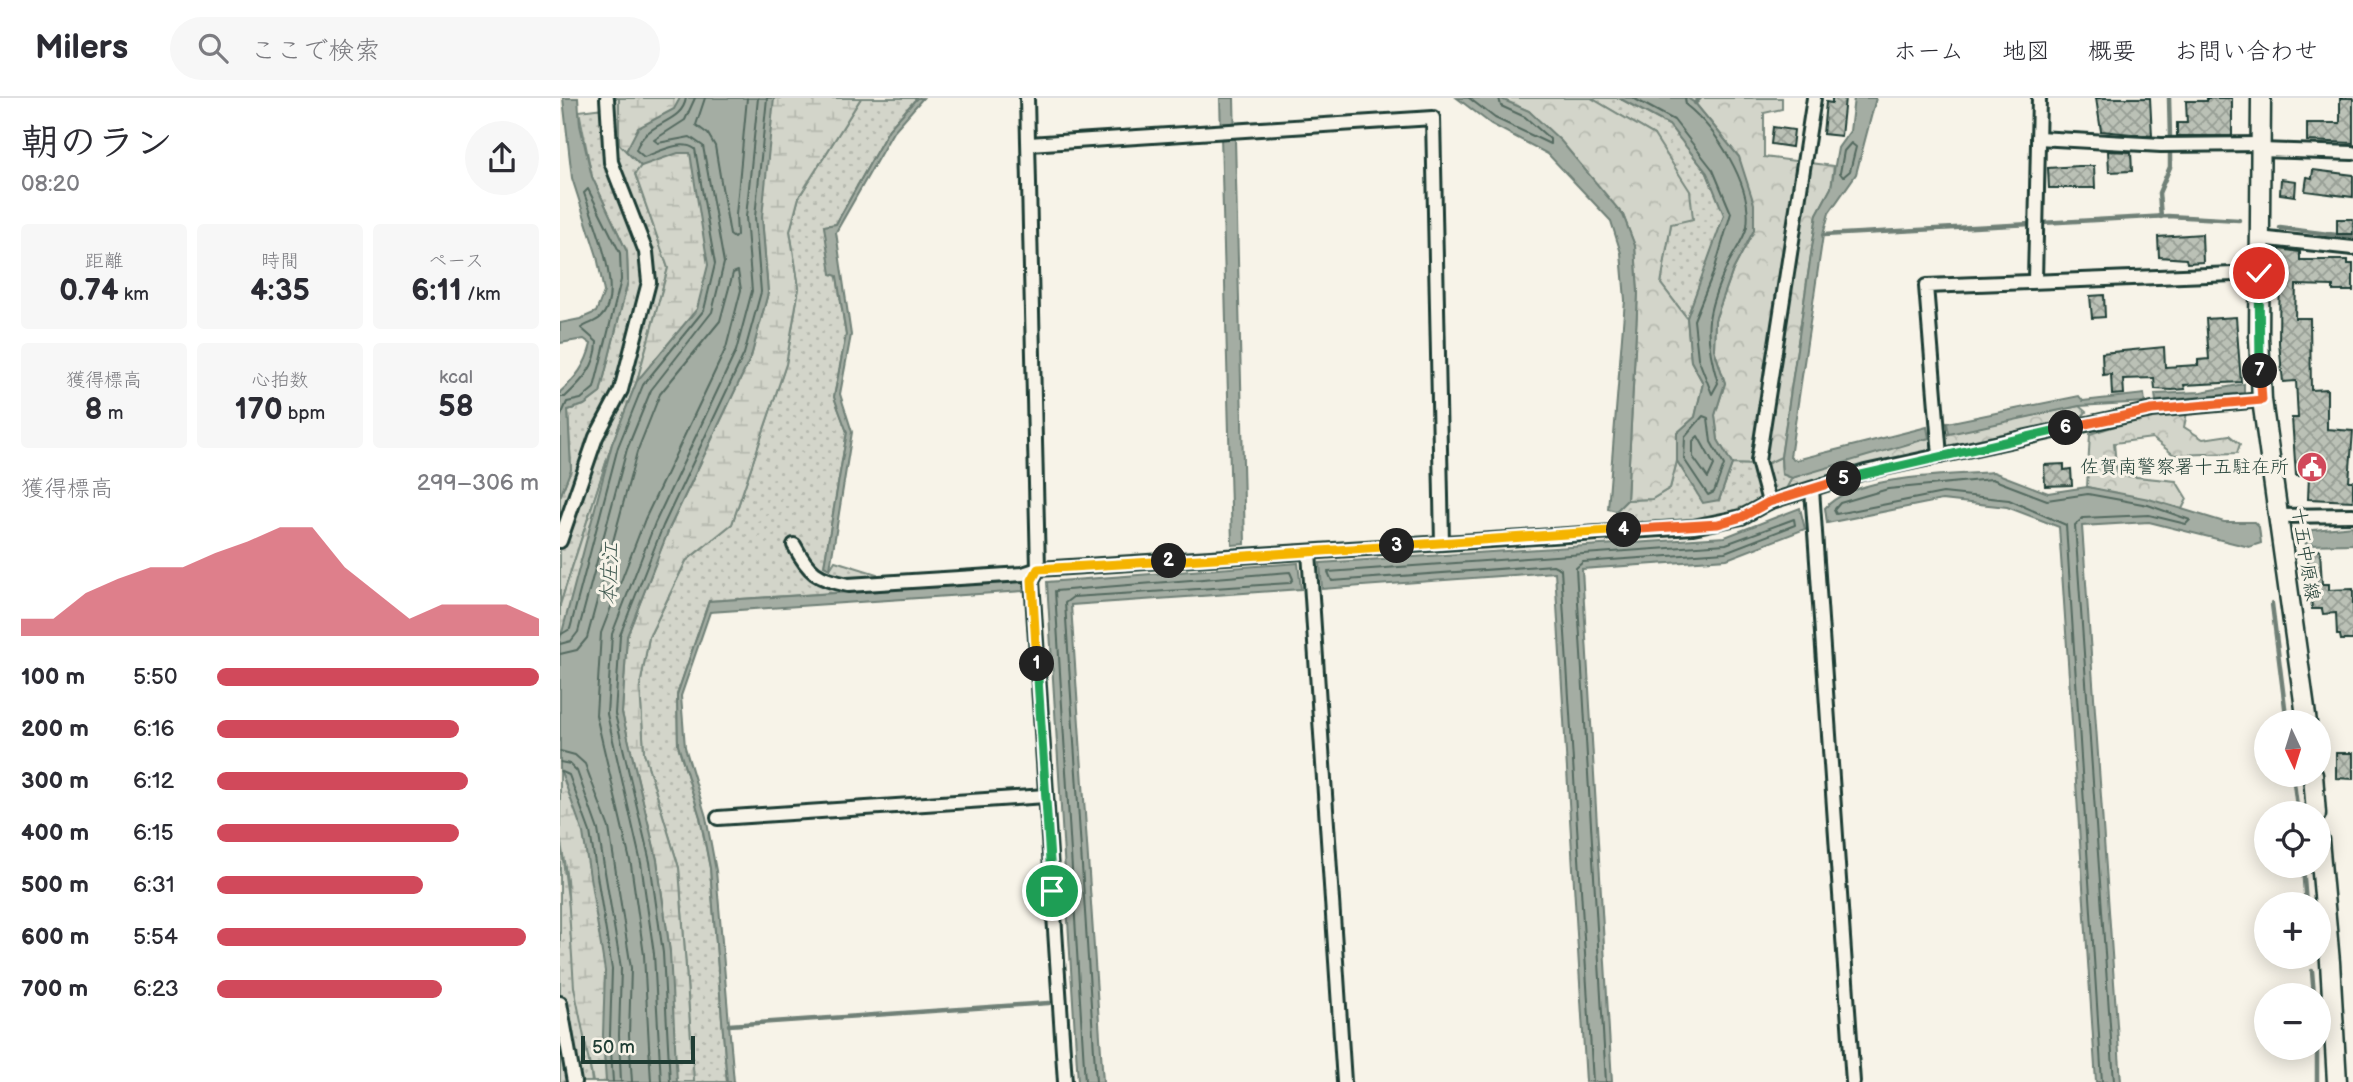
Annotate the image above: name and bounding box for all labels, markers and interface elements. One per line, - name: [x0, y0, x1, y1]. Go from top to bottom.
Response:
- search box: [170, 17, 660, 80]
- text: Milers: [35, 28, 128, 68]
- icon: search: [194, 29, 232, 67]
- text: ここで検索: [250, 36, 380, 67]
- text: ホーム: [1893, 37, 1964, 66]
- text: 地図: [2002, 37, 2050, 66]
- text: 概要: [2088, 37, 2136, 66]
- text: お問い合わせ: [2174, 37, 2318, 66]
- text: 朝のラン: [21, 121, 173, 166]
- button: share: [465, 121, 539, 195]
- text: 08:20: [21, 170, 80, 198]
- pin: [2229, 243, 2289, 303]
- text: 距離: [85, 250, 123, 273]
- text: 時間: [261, 250, 299, 273]
- text: ペース: [428, 250, 484, 273]
- icon: check: [2240, 254, 2278, 292]
- text: 0.74: [59, 273, 119, 309]
- text: 4:35: [250, 273, 310, 309]
- text: 6:11: [411, 273, 462, 309]
- text: km: [119, 283, 149, 306]
- text: /km: [462, 283, 501, 306]
- pin: 7: [2242, 354, 2278, 388]
- text: 7: [2254, 359, 2265, 382]
- text: kcal: [439, 366, 473, 389]
- text: 獲得標高: [66, 369, 142, 392]
- text: 心拍数: [251, 369, 309, 392]
- text: 58: [438, 389, 474, 425]
- text: 8: [85, 392, 103, 428]
- text: 170: [235, 392, 283, 428]
- text: m: [103, 402, 123, 425]
- text: bpm: [283, 402, 325, 425]
- pin: 6: [2048, 410, 2084, 446]
- text: 6: [2060, 416, 2071, 439]
- public building icon: 佐賀南警察署十五駐在所: [2295, 450, 2329, 484]
- place label: 佐賀南警察署十五駐在所: [2080, 456, 2289, 479]
- pin: 5: [1826, 462, 1862, 496]
- text: 5: [1838, 467, 1849, 490]
- text: 299–306 m: [417, 469, 539, 497]
- text: 獲得標高: [21, 475, 113, 503]
- street label: 十五中原線: [2286, 505, 2324, 603]
- pin: 4: [1606, 512, 1642, 548]
- text: 4: [1618, 518, 1629, 541]
- pin: 3: [1380, 528, 1414, 564]
- text: 3: [1391, 534, 1402, 557]
- water label: 本庄江: [596, 541, 624, 606]
- pin: 2: [1152, 544, 1186, 578]
- text: 2: [1163, 549, 1174, 572]
- pin: 1: [1020, 646, 1054, 682]
- text: 1: [1033, 652, 1041, 675]
- text: 100 m: [21, 663, 85, 691]
- text: 5:50: [133, 663, 178, 691]
- north arrow: [2254, 710, 2331, 788]
- map controls: [2254, 710, 2331, 1060]
- text: 200 m: [21, 715, 89, 743]
- text: 6:16: [133, 715, 175, 743]
- text: 300 m: [21, 767, 89, 795]
- text: 6:12: [133, 767, 174, 795]
- button: locate: [2254, 801, 2331, 878]
- text: 400 m: [21, 819, 89, 847]
- text: 6:15: [133, 819, 174, 847]
- pin: [1022, 861, 1082, 921]
- text: 500 m: [21, 871, 89, 899]
- text: 6:31: [133, 871, 175, 899]
- icon: arrive: [1033, 872, 1071, 910]
- button: +: [2254, 892, 2331, 969]
- text: 600 m: [21, 923, 89, 951]
- text: 5:54: [133, 923, 178, 951]
- text: 700 m: [21, 975, 88, 1003]
- text: 6:23: [133, 975, 179, 1003]
- button: −: [2254, 983, 2331, 1060]
- scale bar: [581, 1033, 695, 1065]
- text: 50 m: [592, 1036, 635, 1059]

